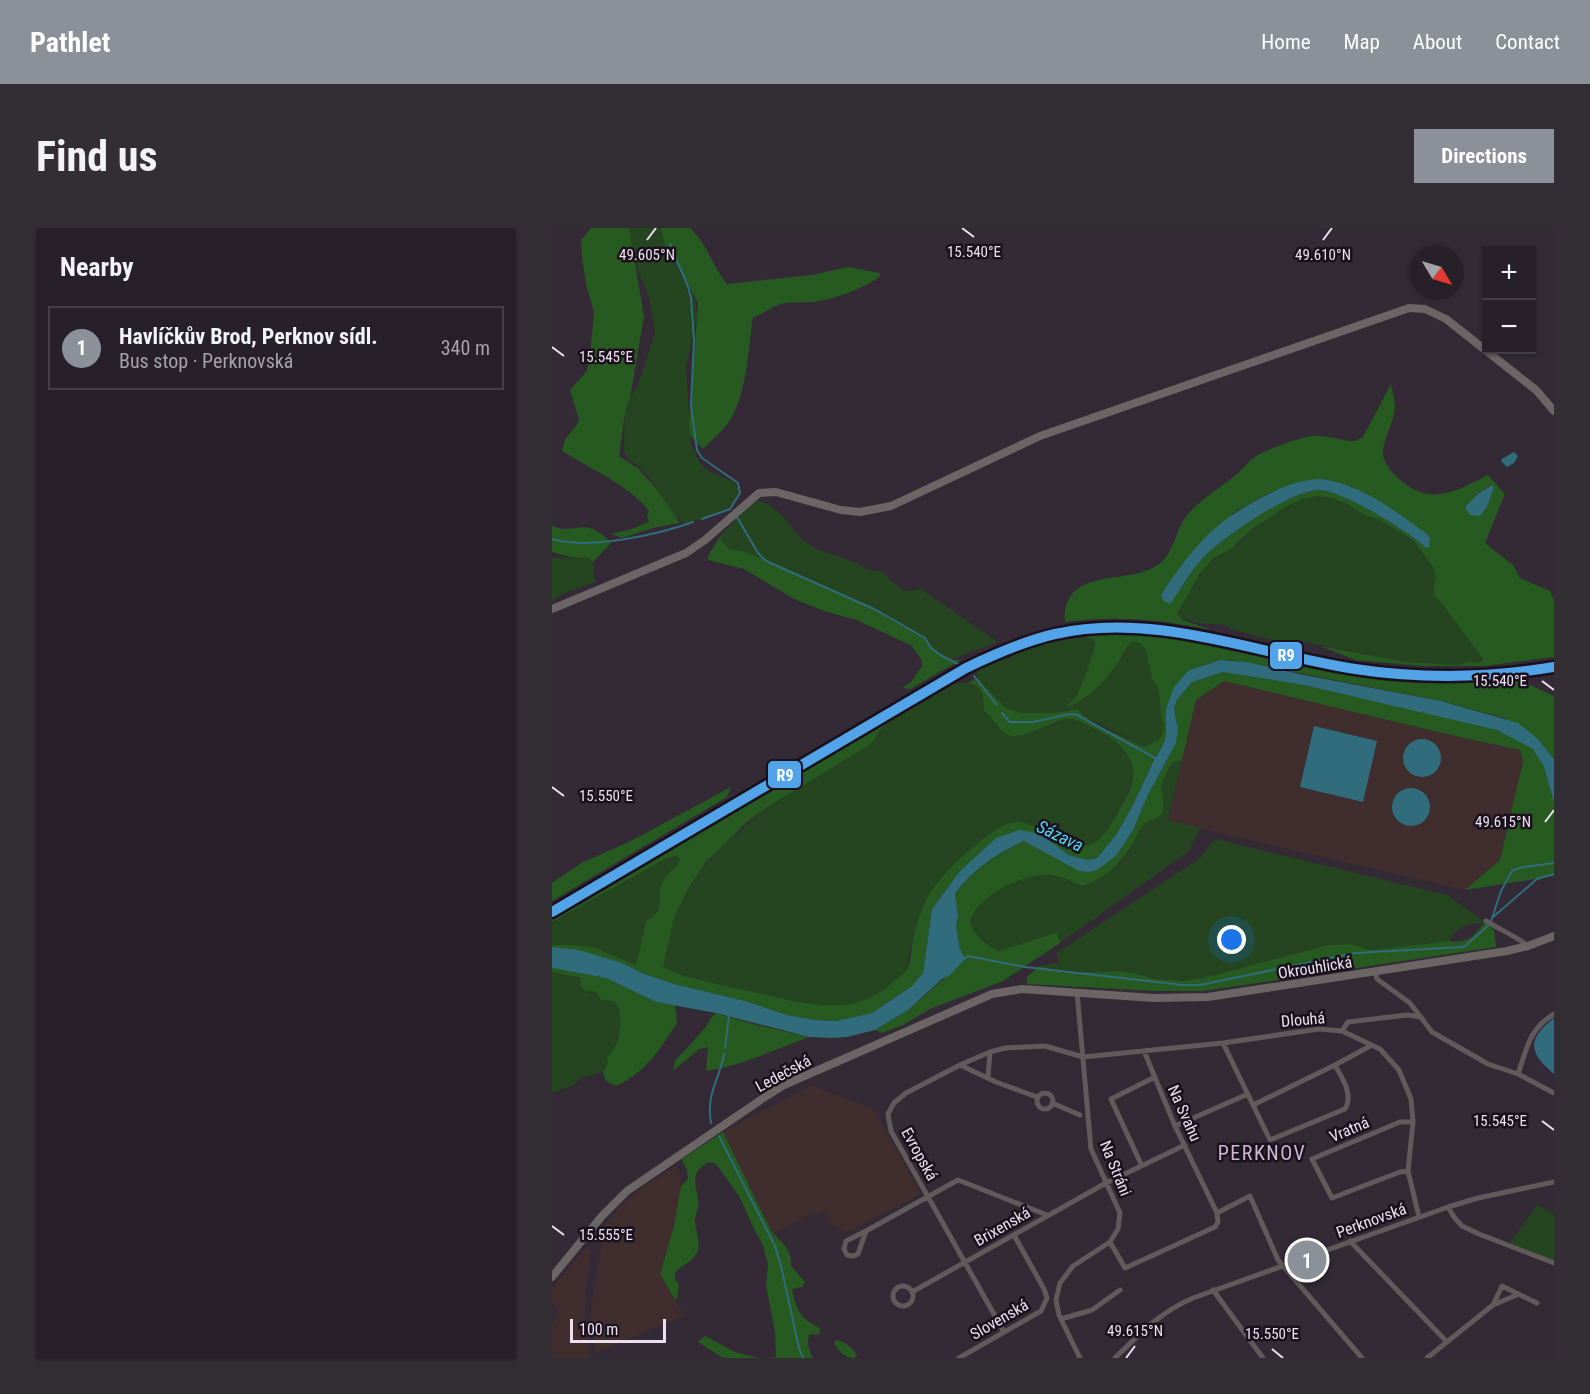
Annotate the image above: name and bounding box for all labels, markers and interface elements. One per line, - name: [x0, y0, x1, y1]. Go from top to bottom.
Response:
- text: Pathlet: [30, 26, 110, 59]
- text: Home: [1261, 30, 1311, 54]
- text: Map: [1344, 30, 1380, 54]
- text: About: [1413, 30, 1462, 54]
- text: Contact: [1495, 30, 1560, 54]
- button: Directions: [1414, 129, 1554, 183]
- text: Find us: [36, 132, 157, 181]
- text: 15.540°E: [947, 243, 1001, 261]
- text: 49.605°N: [619, 246, 675, 264]
- text: 49.610°N: [1295, 246, 1351, 264]
- north arrow: [1410, 246, 1464, 300]
- map controls: [1482, 246, 1536, 354]
- button: +: [1482, 246, 1536, 300]
- text: Nearby: [60, 252, 134, 282]
- button: −: [1482, 300, 1536, 354]
- text: Havlíčkův Brod, Perknov sídl.: [119, 324, 378, 349]
- text: 1: [76, 336, 87, 360]
- text: 340 m: [441, 336, 490, 360]
- text: 15.545°E: [579, 348, 633, 366]
- text: Bus stop · Perknovská: [119, 349, 293, 373]
- line badge: R9: [1269, 641, 1303, 670]
- text: R9: [1278, 646, 1294, 665]
- text: 15.540°E: [1473, 672, 1527, 690]
- line badge: R9: [767, 760, 802, 789]
- text: R9: [777, 766, 793, 785]
- text: 15.550°E: [579, 787, 633, 805]
- text: 49.615°N: [1475, 813, 1531, 831]
- water label: Sázava: [1034, 815, 1087, 856]
- your location: [1217, 925, 1246, 954]
- street label: Okrouhlická: [1277, 952, 1353, 983]
- street label: Dlouhá: [1280, 1008, 1326, 1031]
- street label: Ledečská: [752, 1051, 814, 1096]
- street label: Na Svahu: [1164, 1082, 1205, 1144]
- text: 15.545°E: [1473, 1112, 1527, 1130]
- street label: Vratná: [1327, 1113, 1372, 1146]
- street label: Evropská: [897, 1125, 942, 1184]
- street label: Na Stráni: [1096, 1138, 1135, 1199]
- district label: PERKNOV: [1218, 1141, 1306, 1165]
- street label: Perknovská: [1334, 1199, 1409, 1242]
- street label: Brixenská: [971, 1203, 1034, 1250]
- text: 15.555°E: [579, 1226, 633, 1244]
- pin: 1: [1288, 1238, 1326, 1282]
- street label: Slovenská: [967, 1295, 1032, 1344]
- scale bar: [570, 1316, 666, 1344]
- text: 100 m: [579, 1320, 618, 1339]
- text: 49.615°N: [1107, 1322, 1163, 1340]
- text: 15.550°E: [1245, 1325, 1299, 1343]

